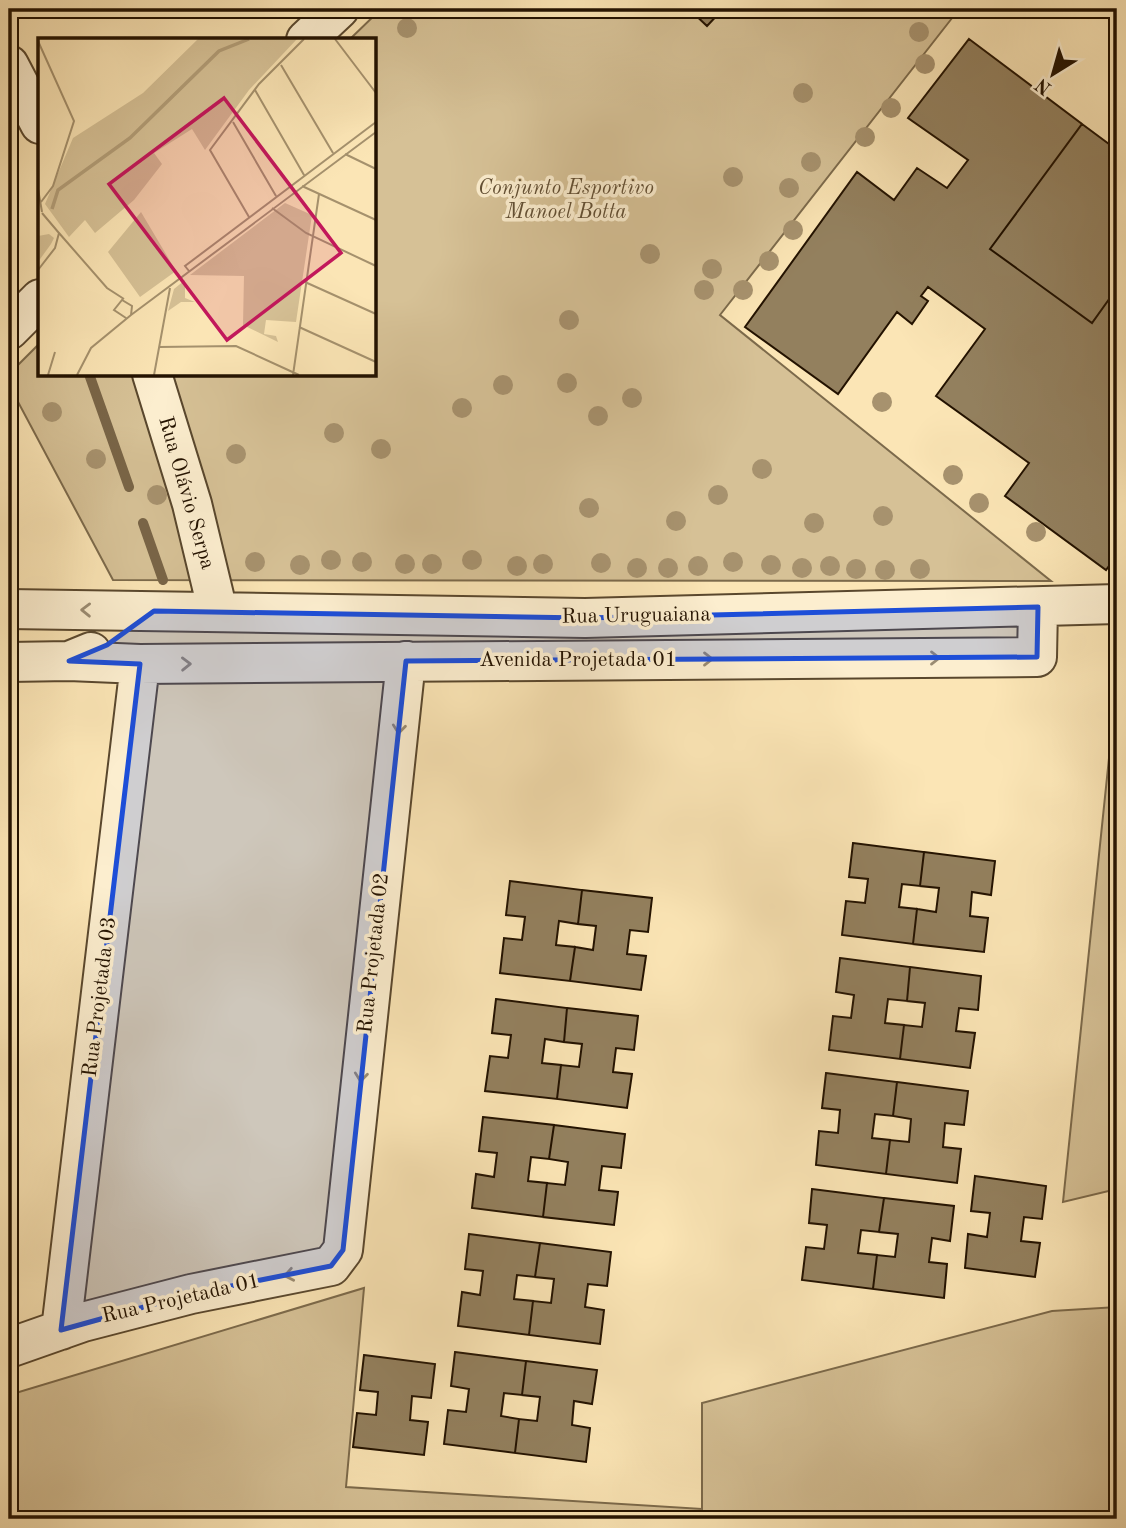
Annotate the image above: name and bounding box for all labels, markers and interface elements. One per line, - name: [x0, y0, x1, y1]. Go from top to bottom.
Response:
- inset map: [38, 38, 376, 376]
- north arrow: [1018, 38, 1088, 108]
- text: N: [1032, 73, 1056, 98]
- park label: Conjunto Esportivo Manoel Botta: [478, 178, 654, 223]
- street label: Rua Olávio Serpa: [154, 414, 218, 572]
- one-way arrow: [80, 602, 91, 618]
- street label: Rua Uruguaiana: [561, 604, 711, 628]
- street label: Avenida Projetada 01: [479, 650, 677, 671]
- one-way arrow: [930, 650, 941, 666]
- one-way arrow: [703, 651, 713, 667]
- one-way arrow: [181, 656, 192, 672]
- one-way arrow: [391, 723, 406, 735]
- street label: Rua Projetada 02: [355, 872, 393, 1034]
- street label: Rua Projetada 03: [80, 916, 120, 1078]
- one-way arrow: [354, 1072, 369, 1083]
- one-way arrow: [283, 1266, 295, 1281]
- street label: Rua Projetada 01: [100, 1271, 262, 1327]

